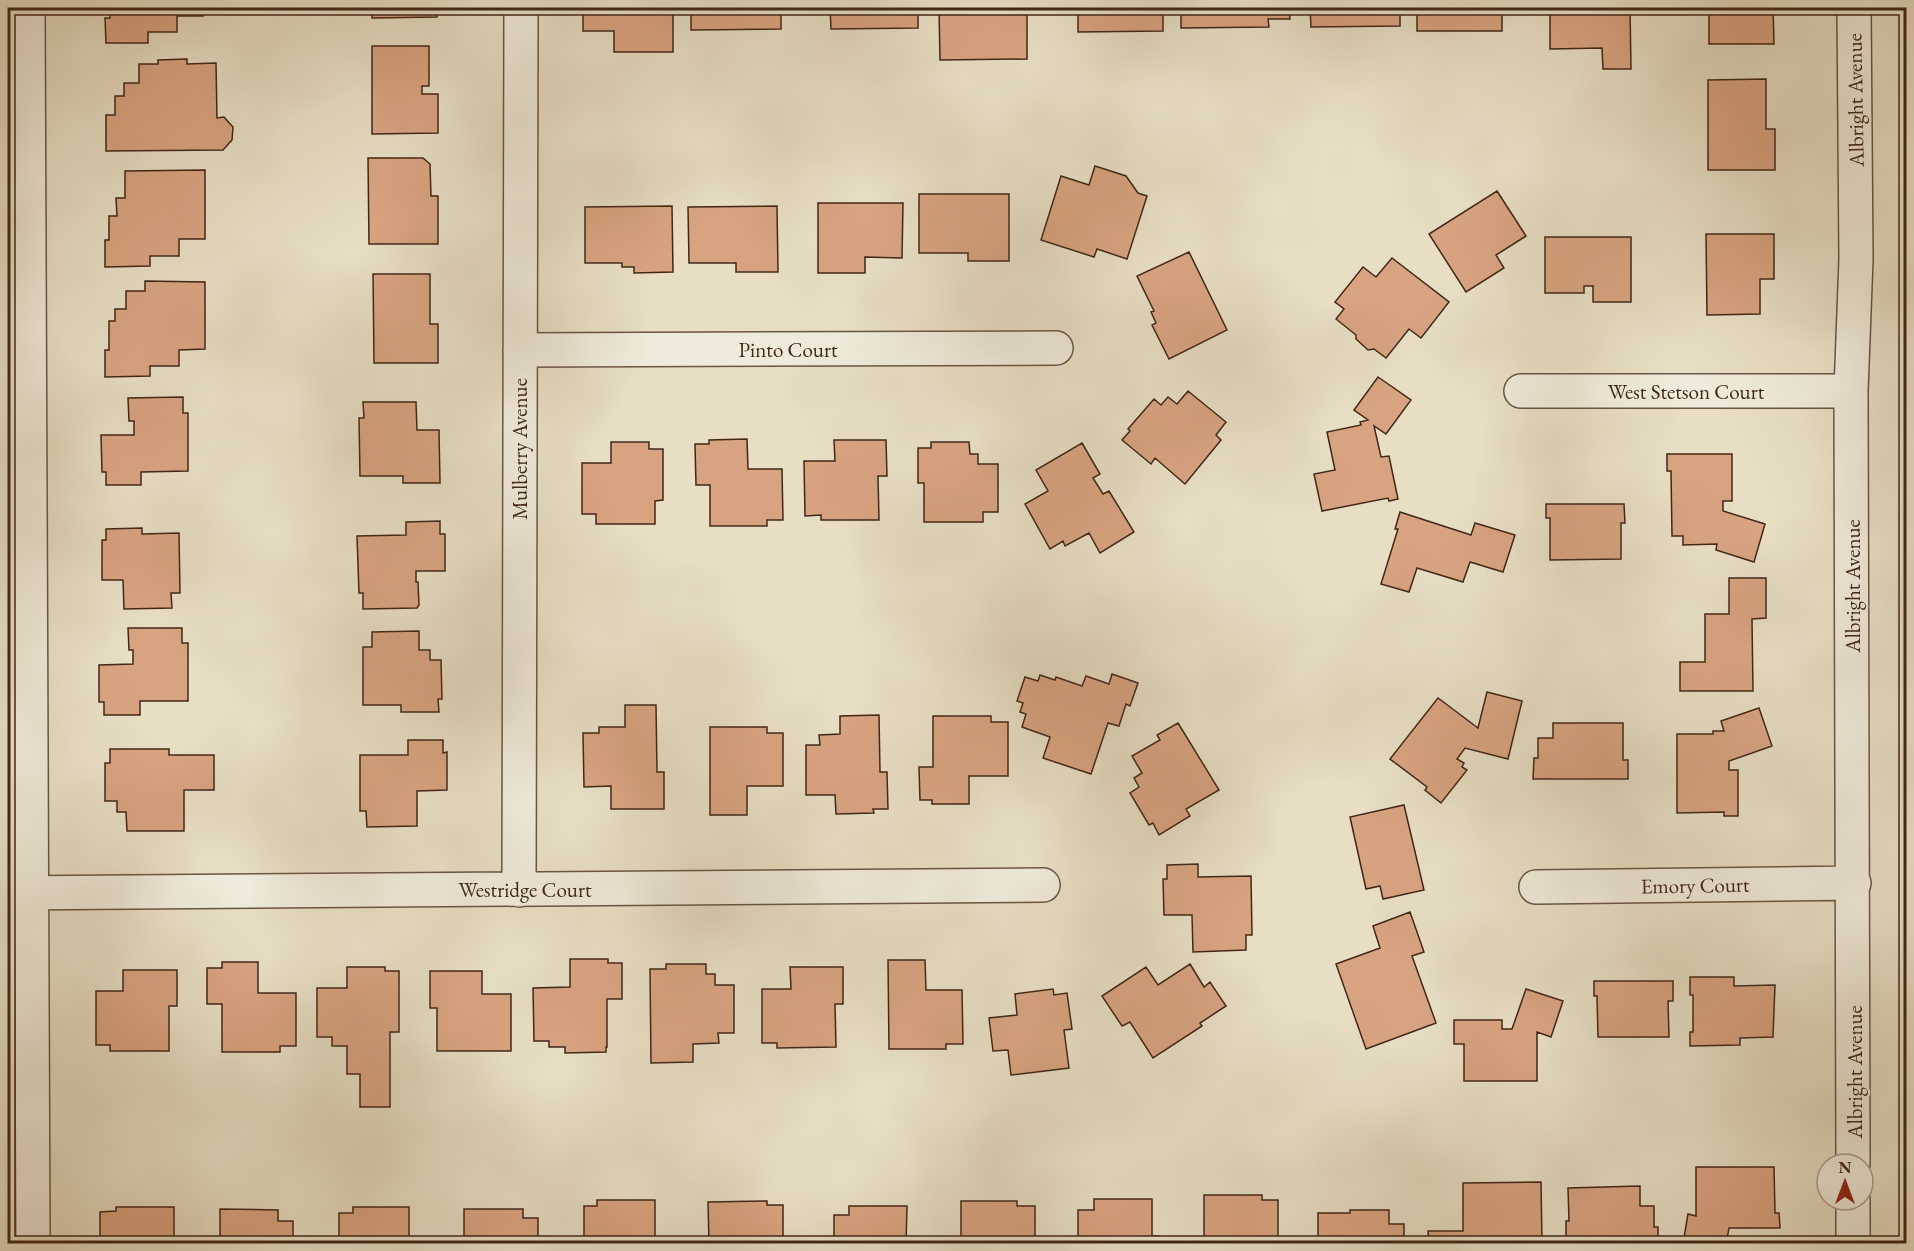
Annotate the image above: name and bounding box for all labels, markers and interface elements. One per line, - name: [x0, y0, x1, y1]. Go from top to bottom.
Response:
- street label: Albright Avenue: [1840, 33, 1870, 168]
- street label: Pinto Court: [739, 336, 838, 363]
- street label: Mulberry Avenue: [506, 378, 533, 520]
- street label: West Stetson Court: [1608, 378, 1765, 405]
- street label: Albright Avenue: [1839, 519, 1866, 654]
- street label: Emory Court: [1640, 871, 1750, 899]
- street label: Westridge Court: [459, 876, 592, 903]
- street label: Albright Avenue: [1841, 1005, 1868, 1140]
- north arrow: [1815, 1152, 1875, 1212]
- text: N: [1839, 1157, 1852, 1178]

